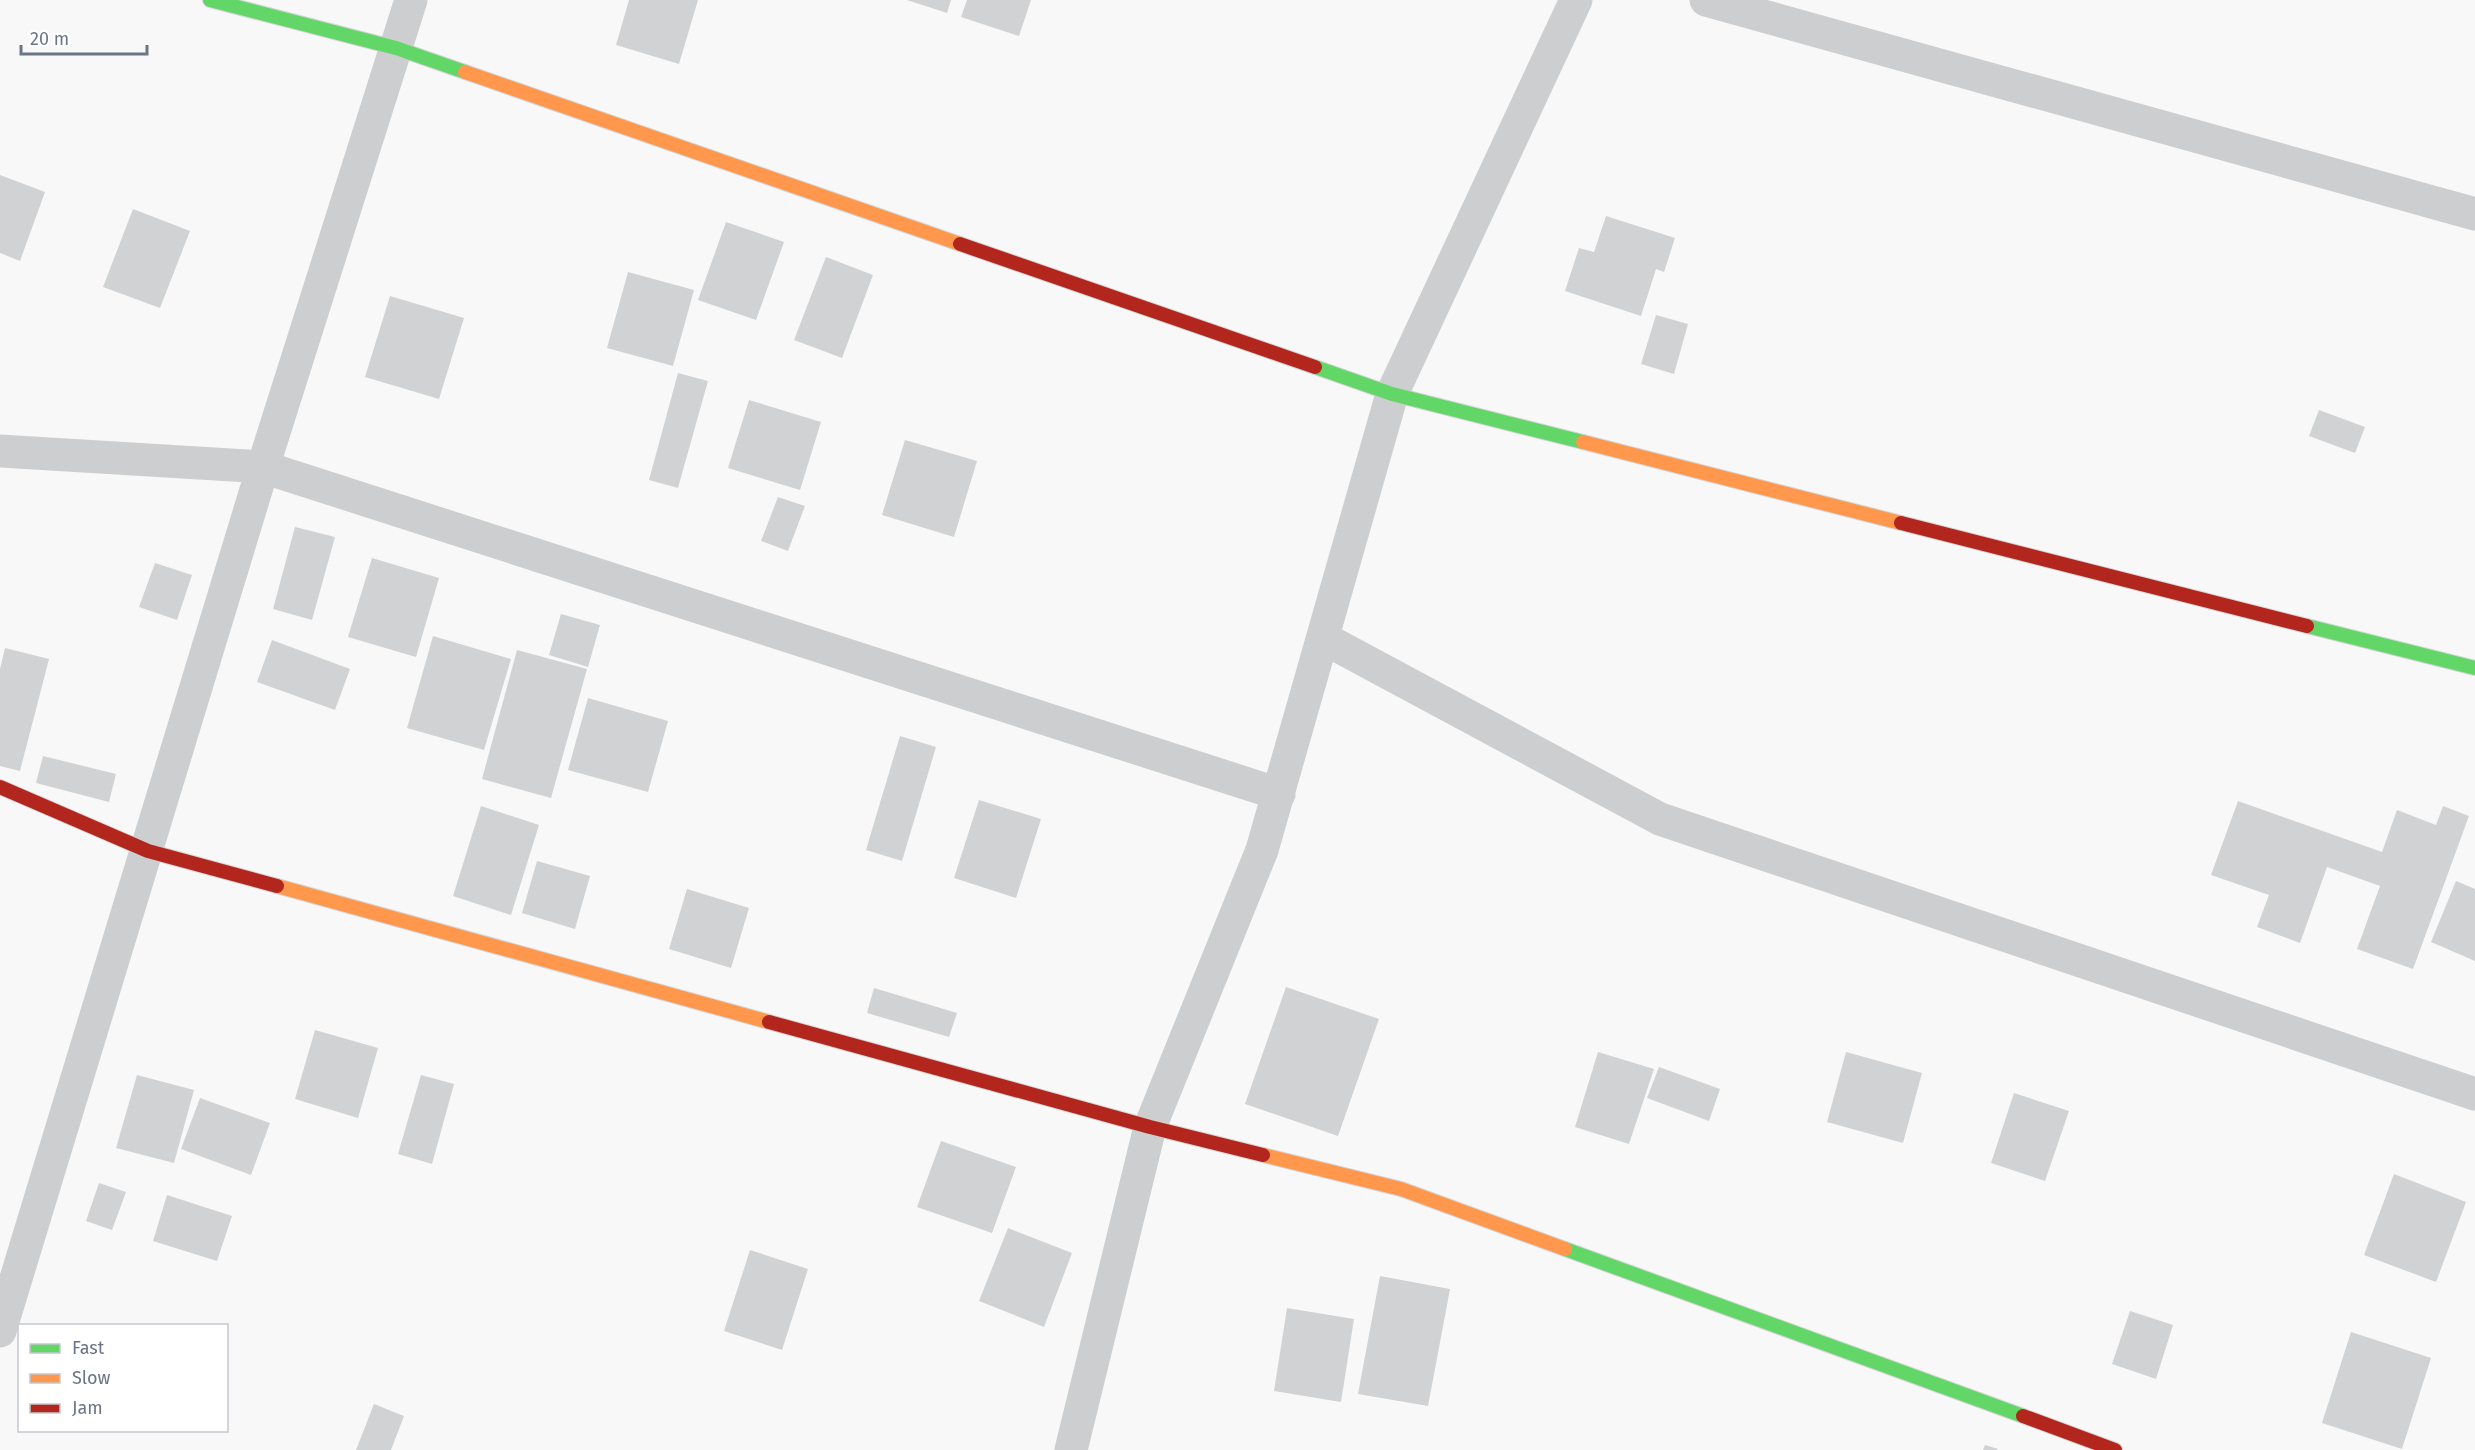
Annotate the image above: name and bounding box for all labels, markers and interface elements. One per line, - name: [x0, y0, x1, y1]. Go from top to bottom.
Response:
- scale bar: [21, 18, 147, 56]
- text: 20 m: [30, 28, 69, 50]
- legend: [18, 1324, 228, 1432]
- text: Fast: [72, 1337, 105, 1359]
- text: Slow: [72, 1367, 111, 1389]
- text: Jam: [72, 1397, 103, 1419]

